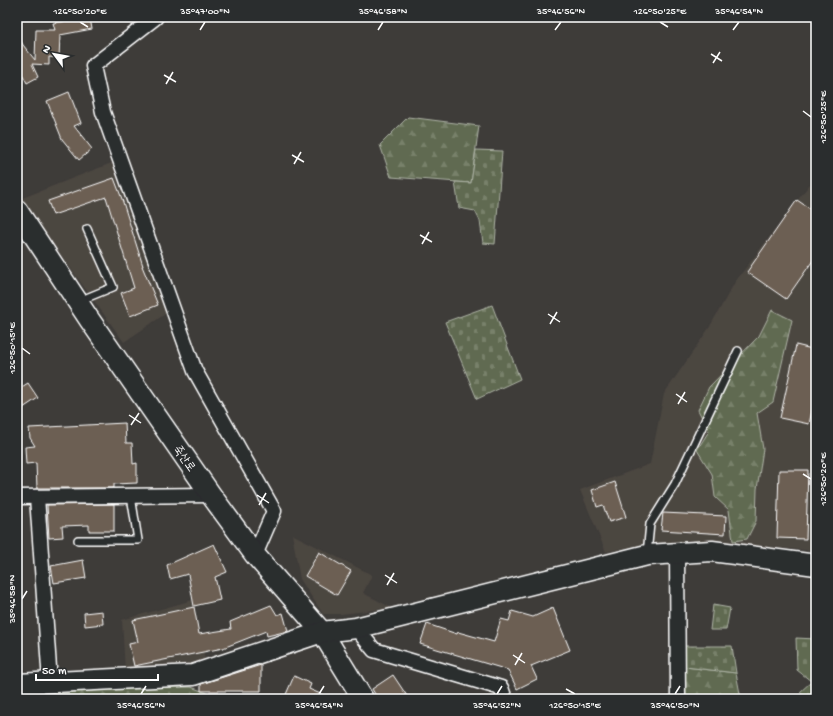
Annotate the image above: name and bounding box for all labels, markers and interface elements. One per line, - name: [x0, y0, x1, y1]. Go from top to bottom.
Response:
- text: 126°50'20"E: [53, 6, 107, 18]
- text: 35°47'00"N: [179, 6, 230, 18]
- text: 35°46'58"N: [358, 6, 408, 18]
- text: 35°46'56"N: [536, 6, 586, 18]
- text: 126°50'25"E: [633, 6, 687, 18]
- text: 35°46'54"N: [714, 6, 763, 18]
- north arrow: [34, 34, 74, 74]
- text: N: [40, 44, 54, 56]
- text: 126°50'25"E: [818, 90, 830, 144]
- text: 126°50'15"E: [7, 321, 19, 375]
- street label: 죽산로: [169, 443, 197, 475]
- text: 126°50'20"E: [818, 452, 830, 506]
- text: 35°46'58"N: [7, 574, 19, 624]
- scale bar: [36, 656, 158, 682]
- text: 50 m: [42, 665, 67, 679]
- text: 35°46'56"N: [116, 700, 166, 712]
- text: 35°46'54"N: [294, 700, 343, 712]
- text: 35°46'52"N: [472, 700, 522, 712]
- text: 126°50'15"E: [548, 700, 602, 712]
- text: 35°46'50"N: [650, 700, 700, 712]

